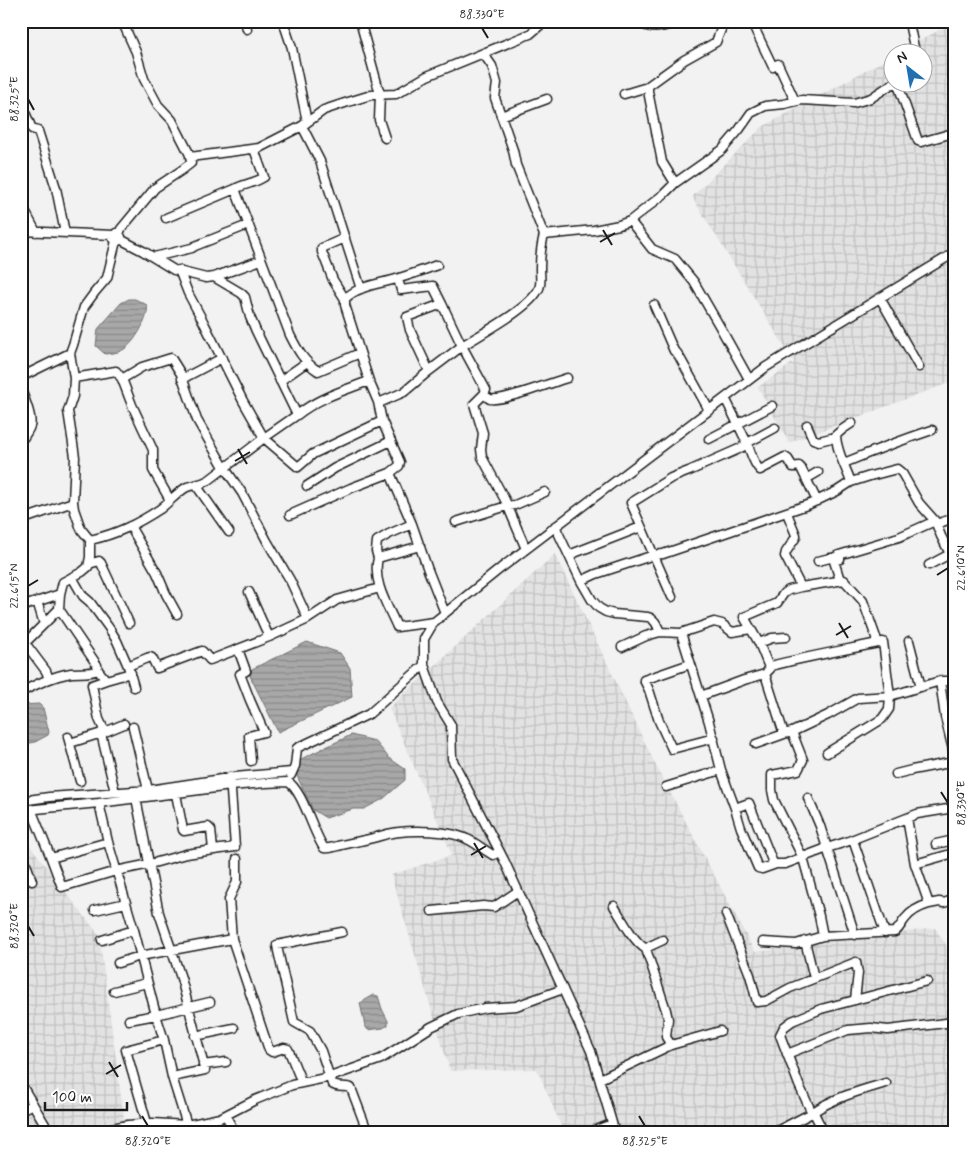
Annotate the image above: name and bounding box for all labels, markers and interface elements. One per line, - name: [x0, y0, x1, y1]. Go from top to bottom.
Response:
- text: 88.330°E: [460, 7, 504, 23]
- north arrow: [882, 42, 932, 92]
- text: N: [893, 48, 910, 68]
- text: 88.325°E: [7, 76, 23, 122]
- text: 22.610°N: [954, 545, 970, 591]
- text: 22.615°N: [7, 563, 23, 609]
- text: 88.330°E: [954, 781, 970, 825]
- text: 88.320°E: [7, 903, 23, 949]
- scale bar: [45, 1079, 128, 1111]
- text: 100 m: [52, 1088, 92, 1108]
- text: 88.320°E: [125, 1134, 171, 1150]
- text: 88.325°E: [622, 1134, 668, 1150]

